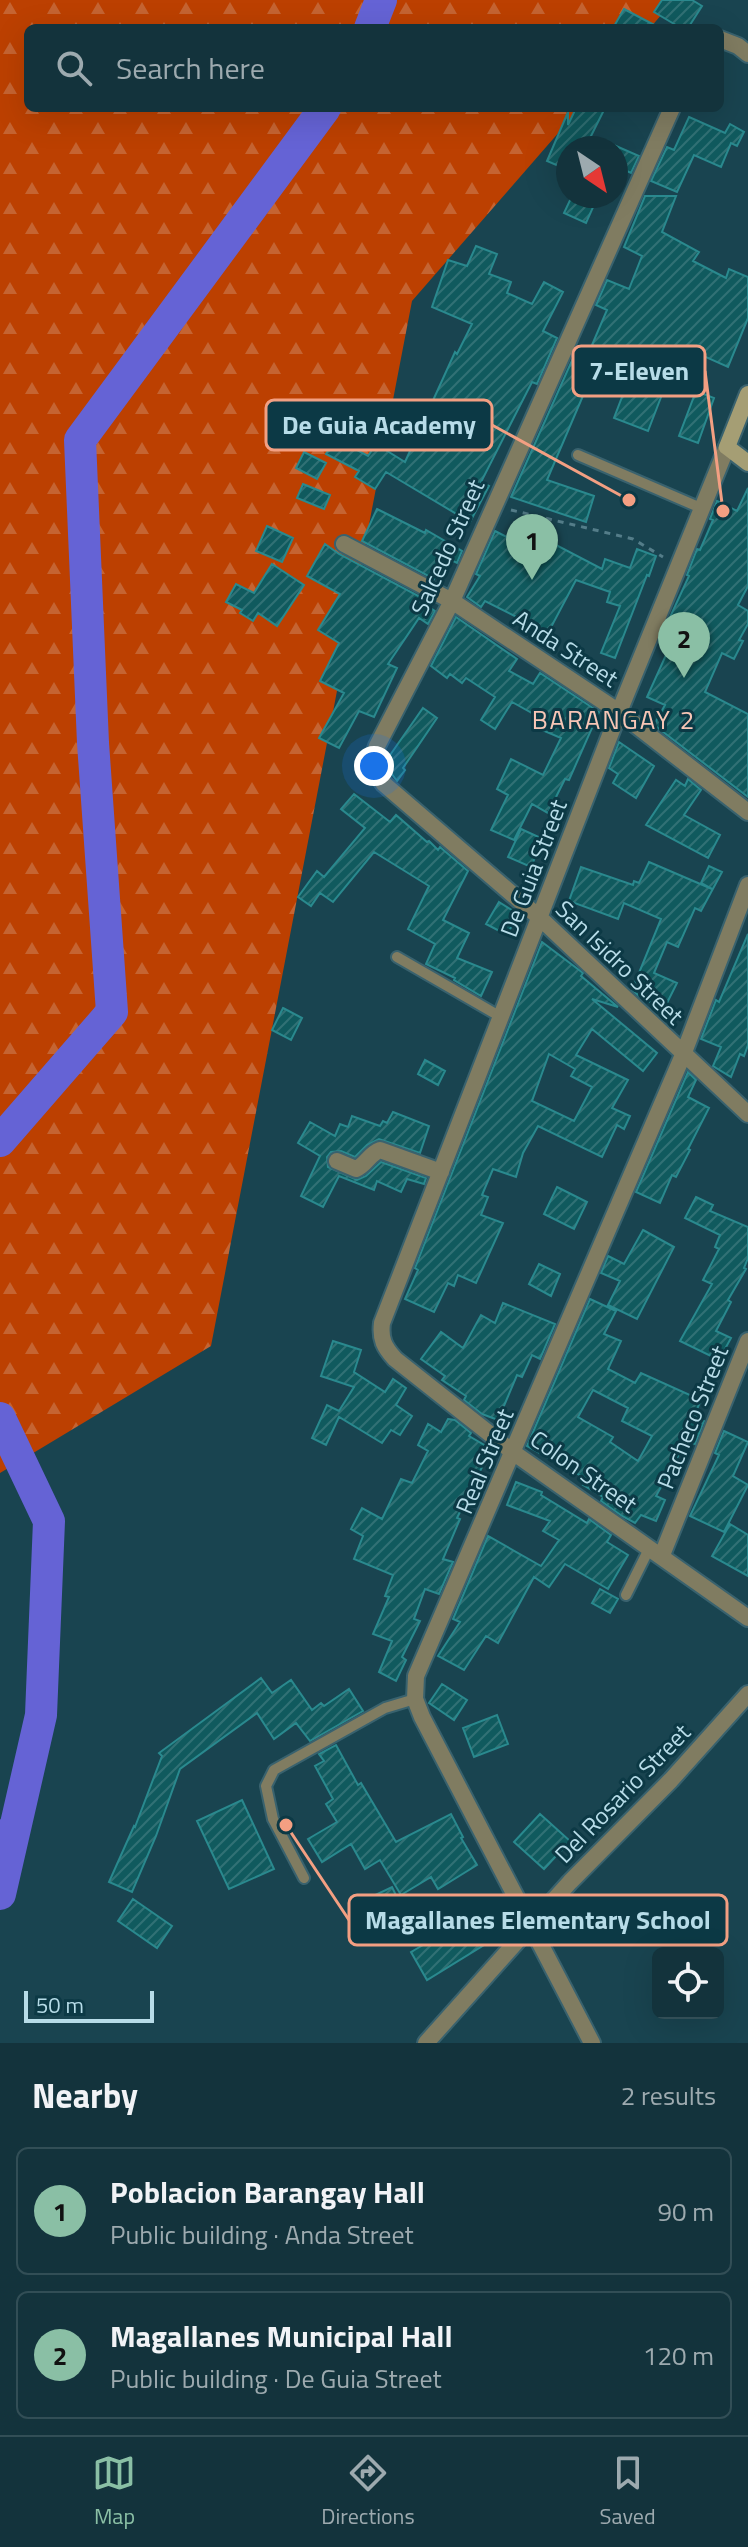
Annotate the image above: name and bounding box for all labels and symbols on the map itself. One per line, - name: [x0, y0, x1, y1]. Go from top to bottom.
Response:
- north arrow: [556, 136, 628, 208]
- callout: 7-Eleven: [573, 346, 705, 396]
- text: 7-Eleven: [589, 351, 689, 390]
- callout: De Guia Academy: [266, 400, 492, 450]
- text: De Guia Academy: [282, 405, 476, 444]
- street label: Salcedo Street: [401, 473, 493, 621]
- pin: 1: [506, 514, 558, 580]
- street label: Anda Street: [506, 600, 626, 696]
- pin: 2: [658, 612, 710, 678]
- district label: BARANGAY 2: [532, 700, 696, 739]
- your location: [354, 746, 394, 786]
- street label: De Guia Street: [490, 793, 576, 942]
- street label: San Isidro Street: [548, 891, 693, 1033]
- street label: Pacheco Street: [647, 1339, 737, 1494]
- street label: Real Street: [446, 1402, 523, 1519]
- street label: Colon Street: [523, 1421, 645, 1522]
- street label: Del Rosario Street: [546, 1715, 699, 1871]
- callout: Magallanes Elementary School: [349, 1895, 727, 1945]
- text: Magallanes Elementary School: [365, 1900, 711, 1939]
- scale bar: [24, 1987, 154, 2023]

